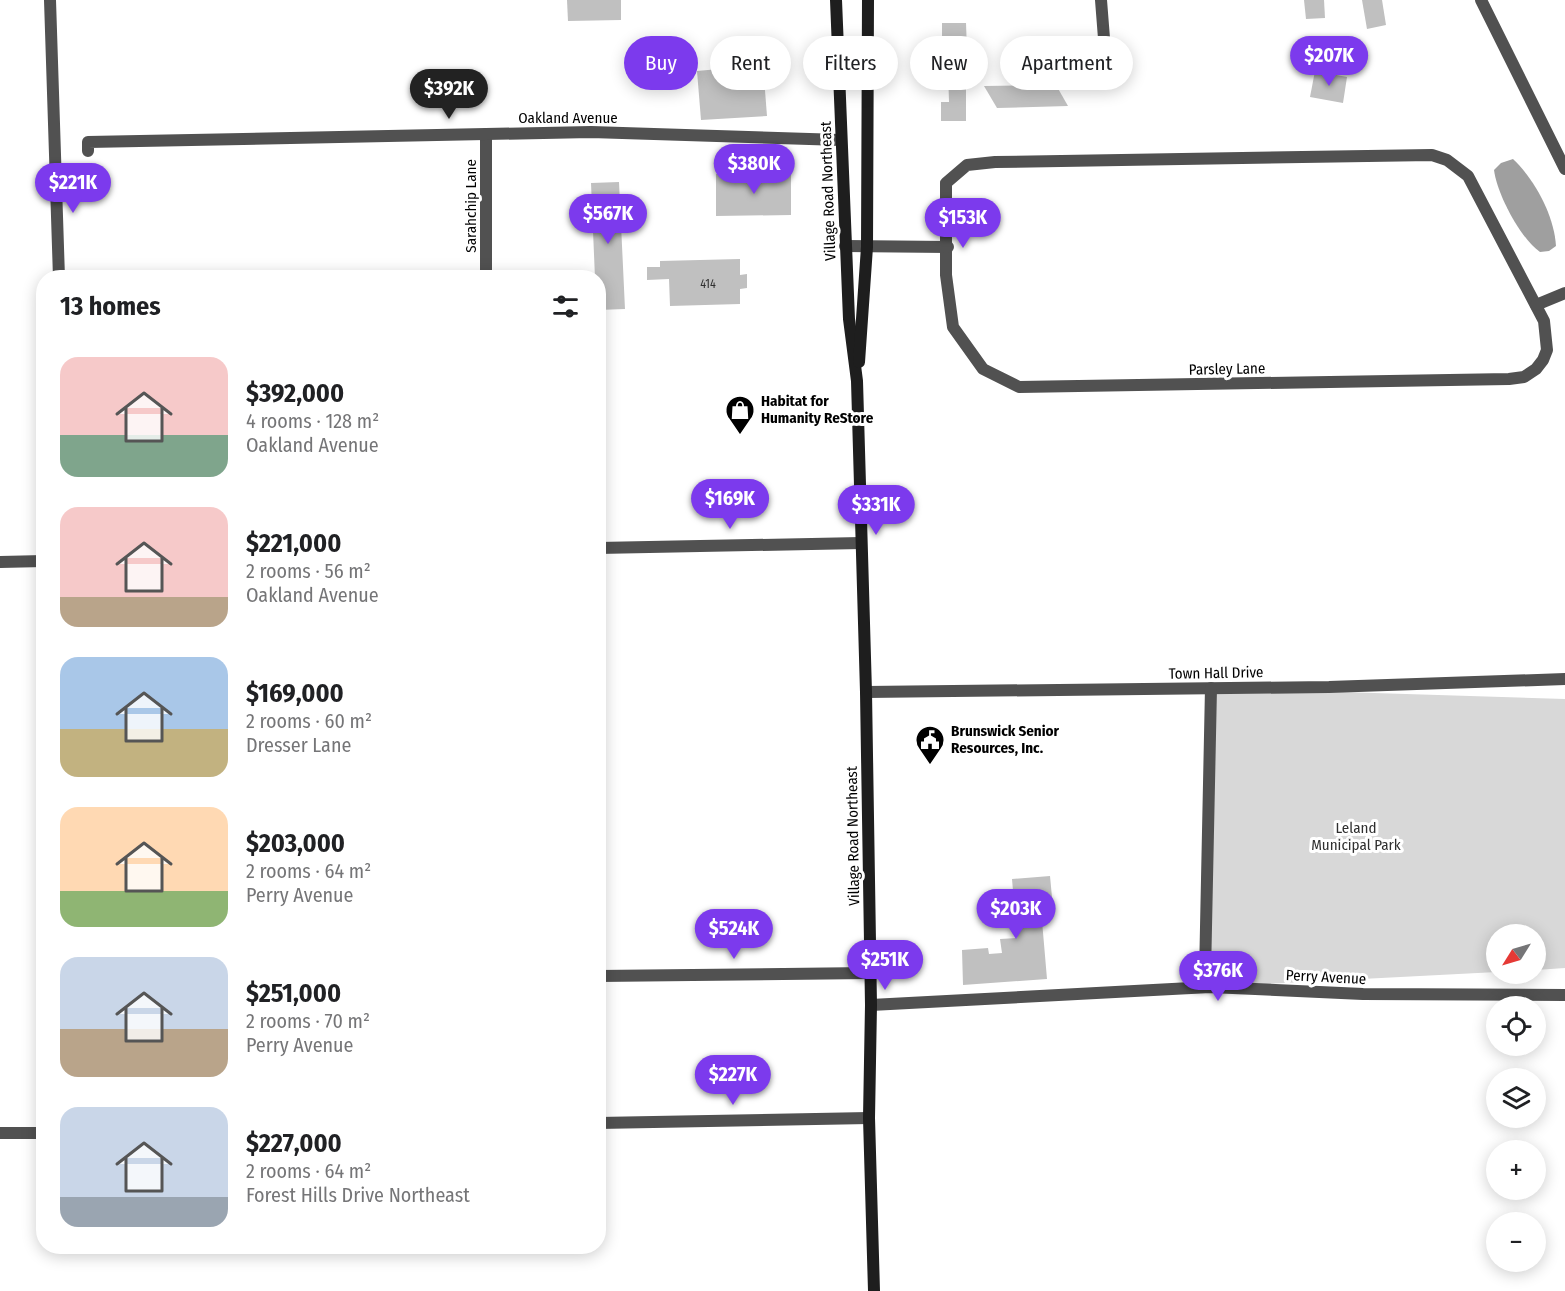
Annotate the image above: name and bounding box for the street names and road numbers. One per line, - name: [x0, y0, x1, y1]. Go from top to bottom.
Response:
- street label: Oakland Avenue: [518, 109, 618, 127]
- street label: Village Road Northeast: [817, 121, 839, 261]
- street label: Sarahchip Lane: [462, 159, 480, 253]
- street label: Parsley Lane: [1189, 359, 1265, 379]
- street label: Town Hall Drive: [1168, 663, 1264, 683]
- street label: Village Road Northeast: [843, 766, 863, 906]
- street label: Perry Avenue: [1285, 966, 1367, 988]

